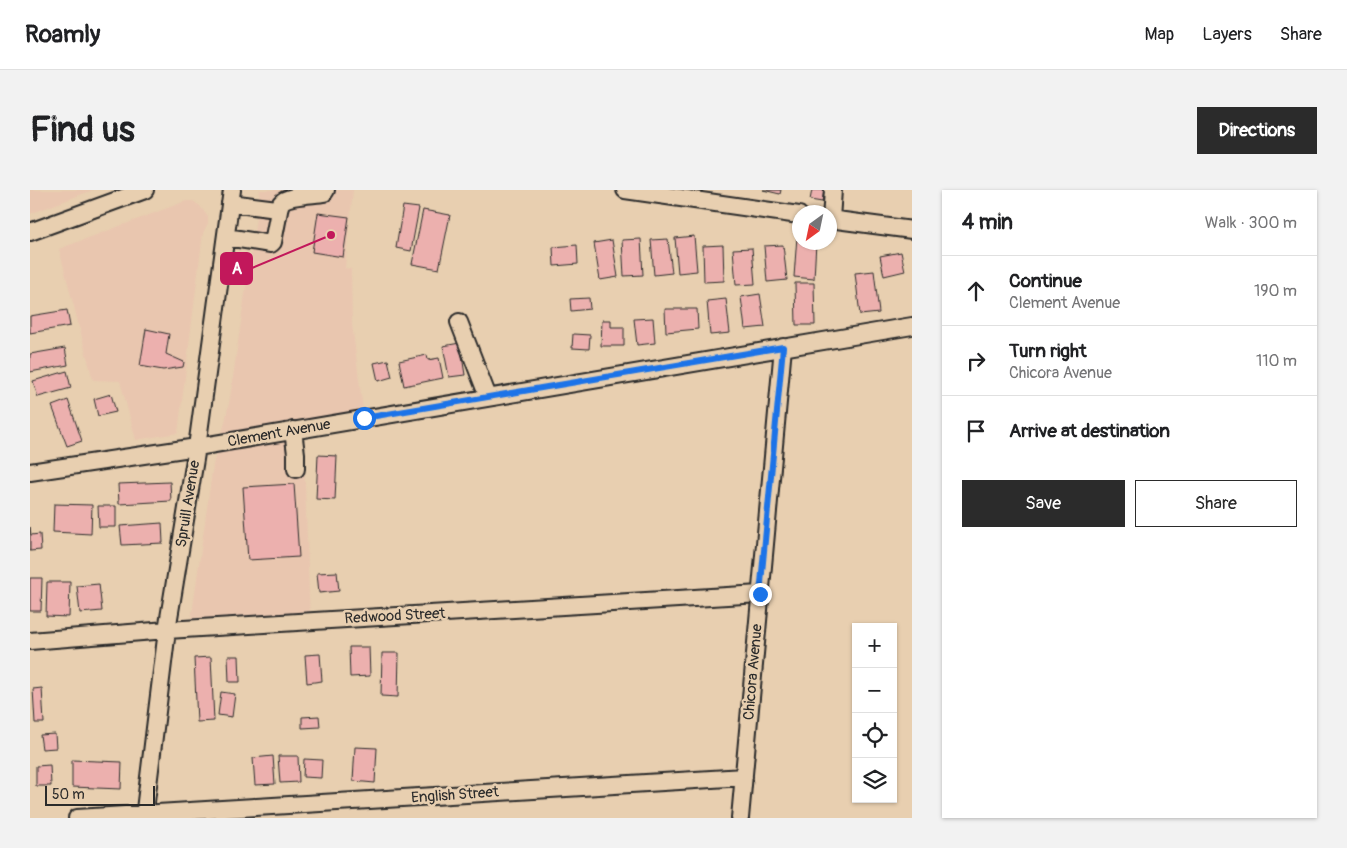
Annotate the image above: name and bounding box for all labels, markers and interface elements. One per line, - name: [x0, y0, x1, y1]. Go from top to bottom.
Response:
- text: Roamly: [25, 20, 100, 49]
- text: Map: [1145, 23, 1174, 46]
- text: Layers: [1202, 23, 1252, 46]
- text: Share: [1280, 23, 1322, 46]
- button: Directions: [1197, 107, 1317, 154]
- text: Find us: [30, 108, 135, 152]
- north arrow: [792, 205, 837, 250]
- text: 4 min: [962, 209, 1013, 236]
- text: Walk · 300 m: [1205, 213, 1297, 233]
- callout: A: [221, 253, 252, 284]
- text: A: [232, 259, 243, 279]
- text: Continue: [1009, 269, 1082, 293]
- icon: ahead: [962, 277, 990, 305]
- text: 190 m: [1254, 281, 1297, 301]
- text: Clement Avenue: [1009, 293, 1120, 313]
- text: Turn right: [1009, 339, 1087, 363]
- icon: right: [962, 347, 990, 375]
- text: 110 m: [1256, 351, 1297, 371]
- text: Chicora Avenue: [1009, 363, 1112, 383]
- route start: [353, 407, 376, 430]
- street label: Clement Avenue: [226, 414, 333, 451]
- icon: arrive: [962, 417, 990, 445]
- text: Arrive at destination: [1009, 419, 1170, 443]
- street label: Spruill Avenue: [172, 459, 204, 549]
- button: Save: [962, 480, 1125, 527]
- button: Share: [1135, 480, 1297, 527]
- route end: [749, 583, 772, 606]
- street label: Redwood Street: [344, 604, 447, 628]
- street label: Chicora Avenue: [739, 623, 767, 721]
- map controls: [852, 623, 897, 803]
- button: +: [852, 623, 897, 668]
- button: −: [852, 668, 897, 713]
- button: locate: [852, 713, 897, 758]
- button: layers: [852, 758, 897, 803]
- street label: English Street: [411, 782, 500, 808]
- scale bar: [45, 783, 155, 806]
- text: 50 m: [52, 786, 85, 803]

